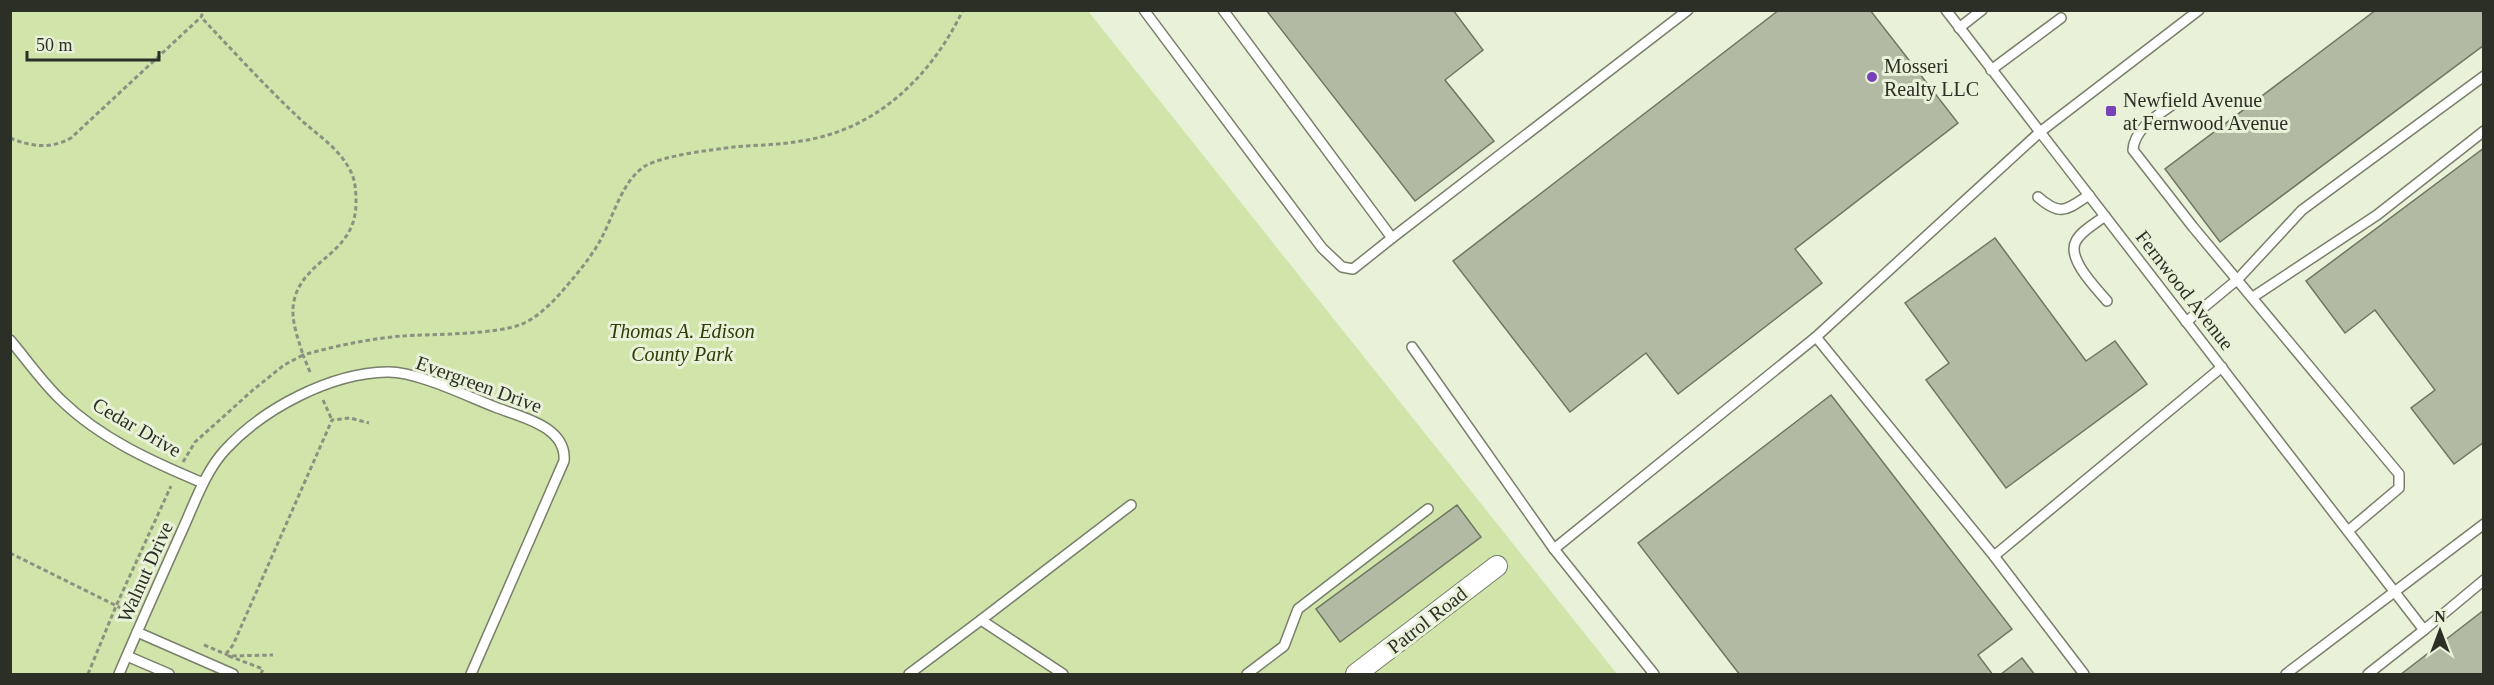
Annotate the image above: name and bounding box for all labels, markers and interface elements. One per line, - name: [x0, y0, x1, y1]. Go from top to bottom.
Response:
- scale bar: [27, 24, 159, 62]
- text: 50 m: [36, 35, 73, 55]
- place label: Mosseri Realty LLC: [1884, 55, 1979, 101]
- marker: Mosseri Realty LLC: [1865, 70, 1879, 84]
- place label: Newfield Avenue at Fernwood Avenue: [2123, 89, 2288, 134]
- marker: Newfield Avenue at Fernwood Avenue: [2104, 104, 2118, 118]
- street label: Fernwood Avenue: [2131, 226, 2239, 354]
- park label: Thomas A. Edison County Park: [609, 320, 755, 366]
- street label: Evergreen Drive: [413, 351, 545, 418]
- street label: Cedar Drive: [89, 393, 185, 461]
- street label: Walnut Drive: [113, 518, 177, 626]
- street label: Patrol Road: [1383, 582, 1471, 658]
- north arrow: [2410, 601, 2470, 661]
- text: N: [2434, 608, 2446, 625]

